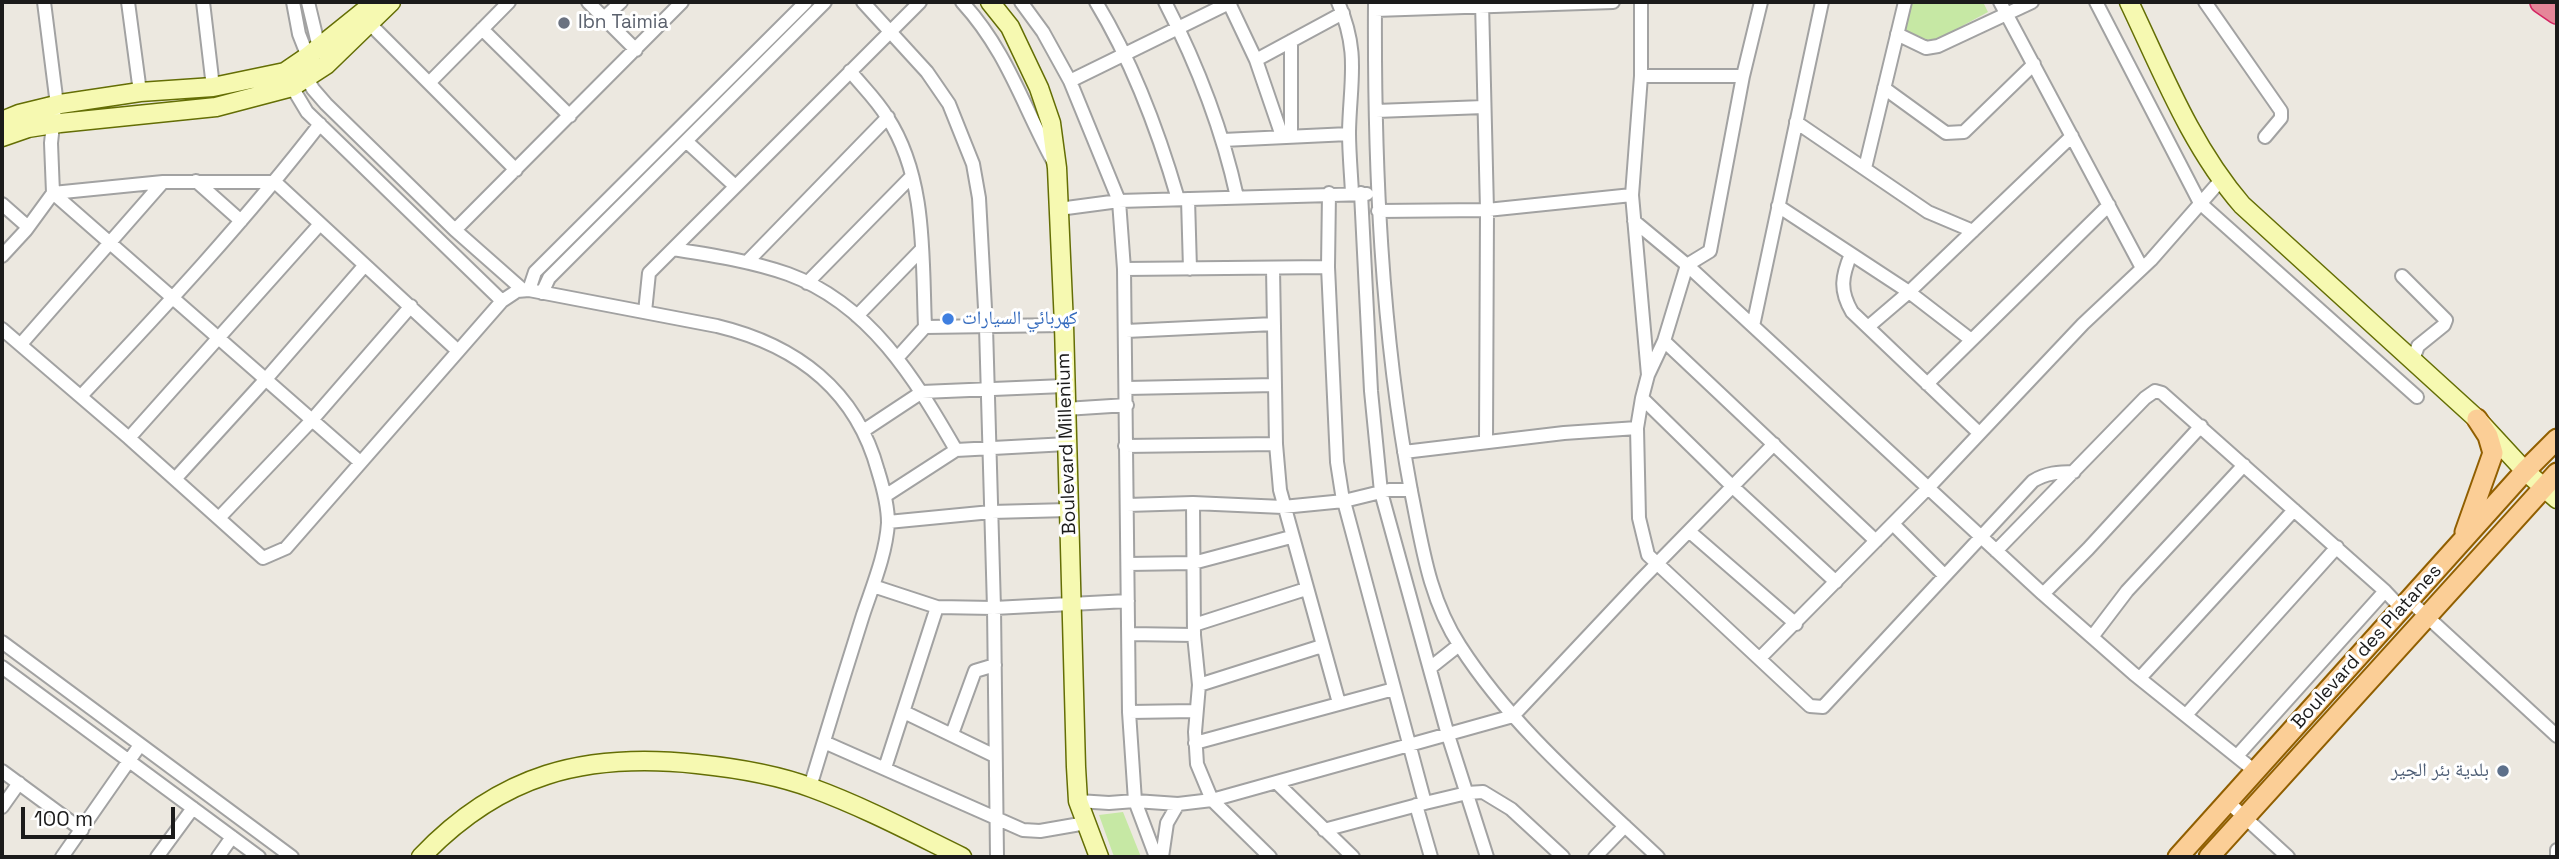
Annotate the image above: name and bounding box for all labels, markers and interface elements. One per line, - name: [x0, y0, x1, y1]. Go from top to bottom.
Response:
- place label: Ibn Taimia: [578, 12, 668, 34]
- marker: Ibn Taimia: [556, 15, 572, 31]
- place label: كهربائي السيارات: [962, 308, 1077, 330]
- marker: كهربائي السيارات: [940, 311, 956, 327]
- street label: Boulevard Millenium: [1052, 353, 1082, 535]
- street label: Boulevard des Platanes: [2287, 560, 2447, 734]
- place label: بلدية بئر الجير: [2391, 760, 2489, 782]
- marker: بلدية بئر الجير: [2495, 763, 2511, 779]
- scale bar: [24, 792, 178, 836]
- text: 100 m: [34, 805, 93, 832]

